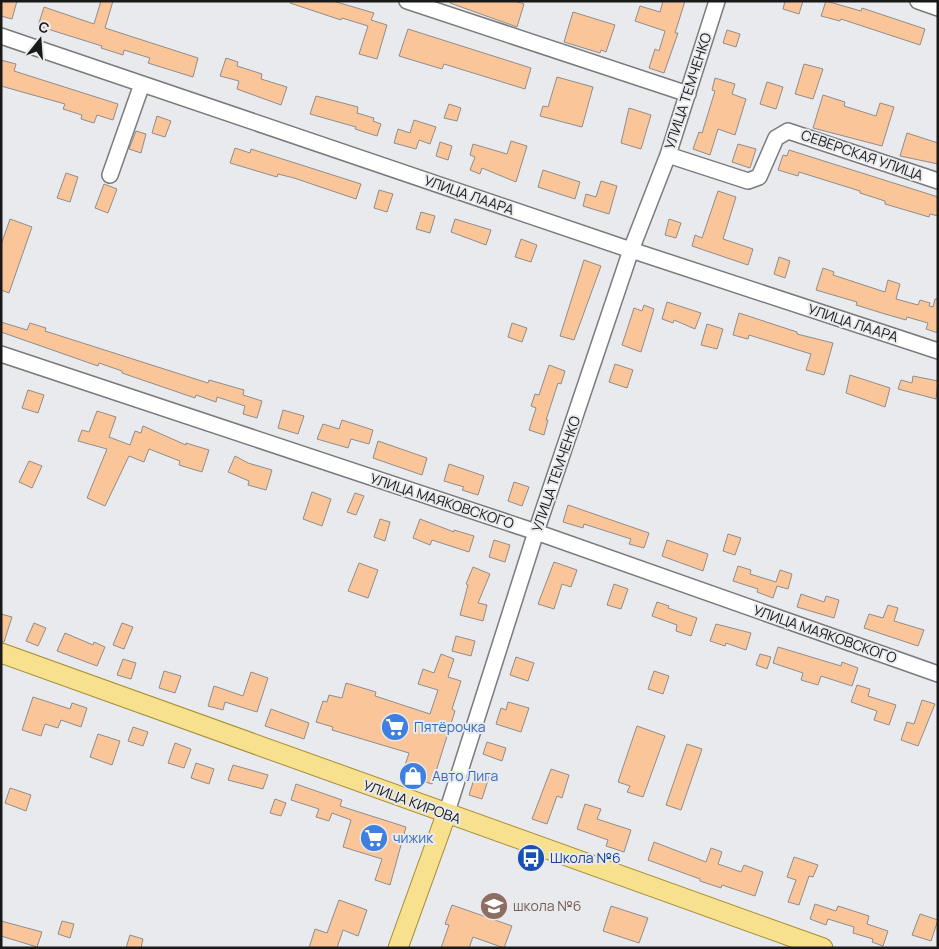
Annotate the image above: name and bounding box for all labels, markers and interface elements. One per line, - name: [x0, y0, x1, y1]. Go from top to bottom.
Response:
- north arrow: [15, 15, 65, 65]
- text: С: [36, 16, 52, 38]
- street label: УЛИЦА ТЕМЧЕНКО: [660, 30, 715, 152]
- street label: СЕВЕРСКАЯ УЛИЦА: [799, 125, 926, 184]
- street label: УЛИЦА ЛААРА: [422, 170, 517, 219]
- street label: УЛИЦА ЛААРА: [806, 299, 901, 346]
- street label: УЛИЦА ТЕМЧЕНКО: [527, 413, 584, 534]
- street label: УЛИЦА МАЯКОВСКОГО: [368, 468, 517, 533]
- street label: УЛИЦА МАЯКОВСКОГО: [751, 600, 899, 667]
- supermarket icon: Пятёрочка: [380, 712, 410, 742]
- place label: Пятёрочка: [414, 717, 486, 736]
- shop icon: Авто Лига: [398, 761, 428, 791]
- place label: Авто Лига: [432, 766, 498, 785]
- street label: УЛИЦА КИРОВА: [361, 775, 464, 828]
- supermarket icon: чижик: [359, 823, 389, 853]
- place label: чижик: [393, 828, 434, 847]
- bus stop icon: Школа №6: [516, 843, 546, 873]
- place label: Школа №6: [550, 848, 621, 867]
- school or university icon: школа №6: [479, 891, 509, 921]
- place label: школа №6: [513, 896, 582, 915]

